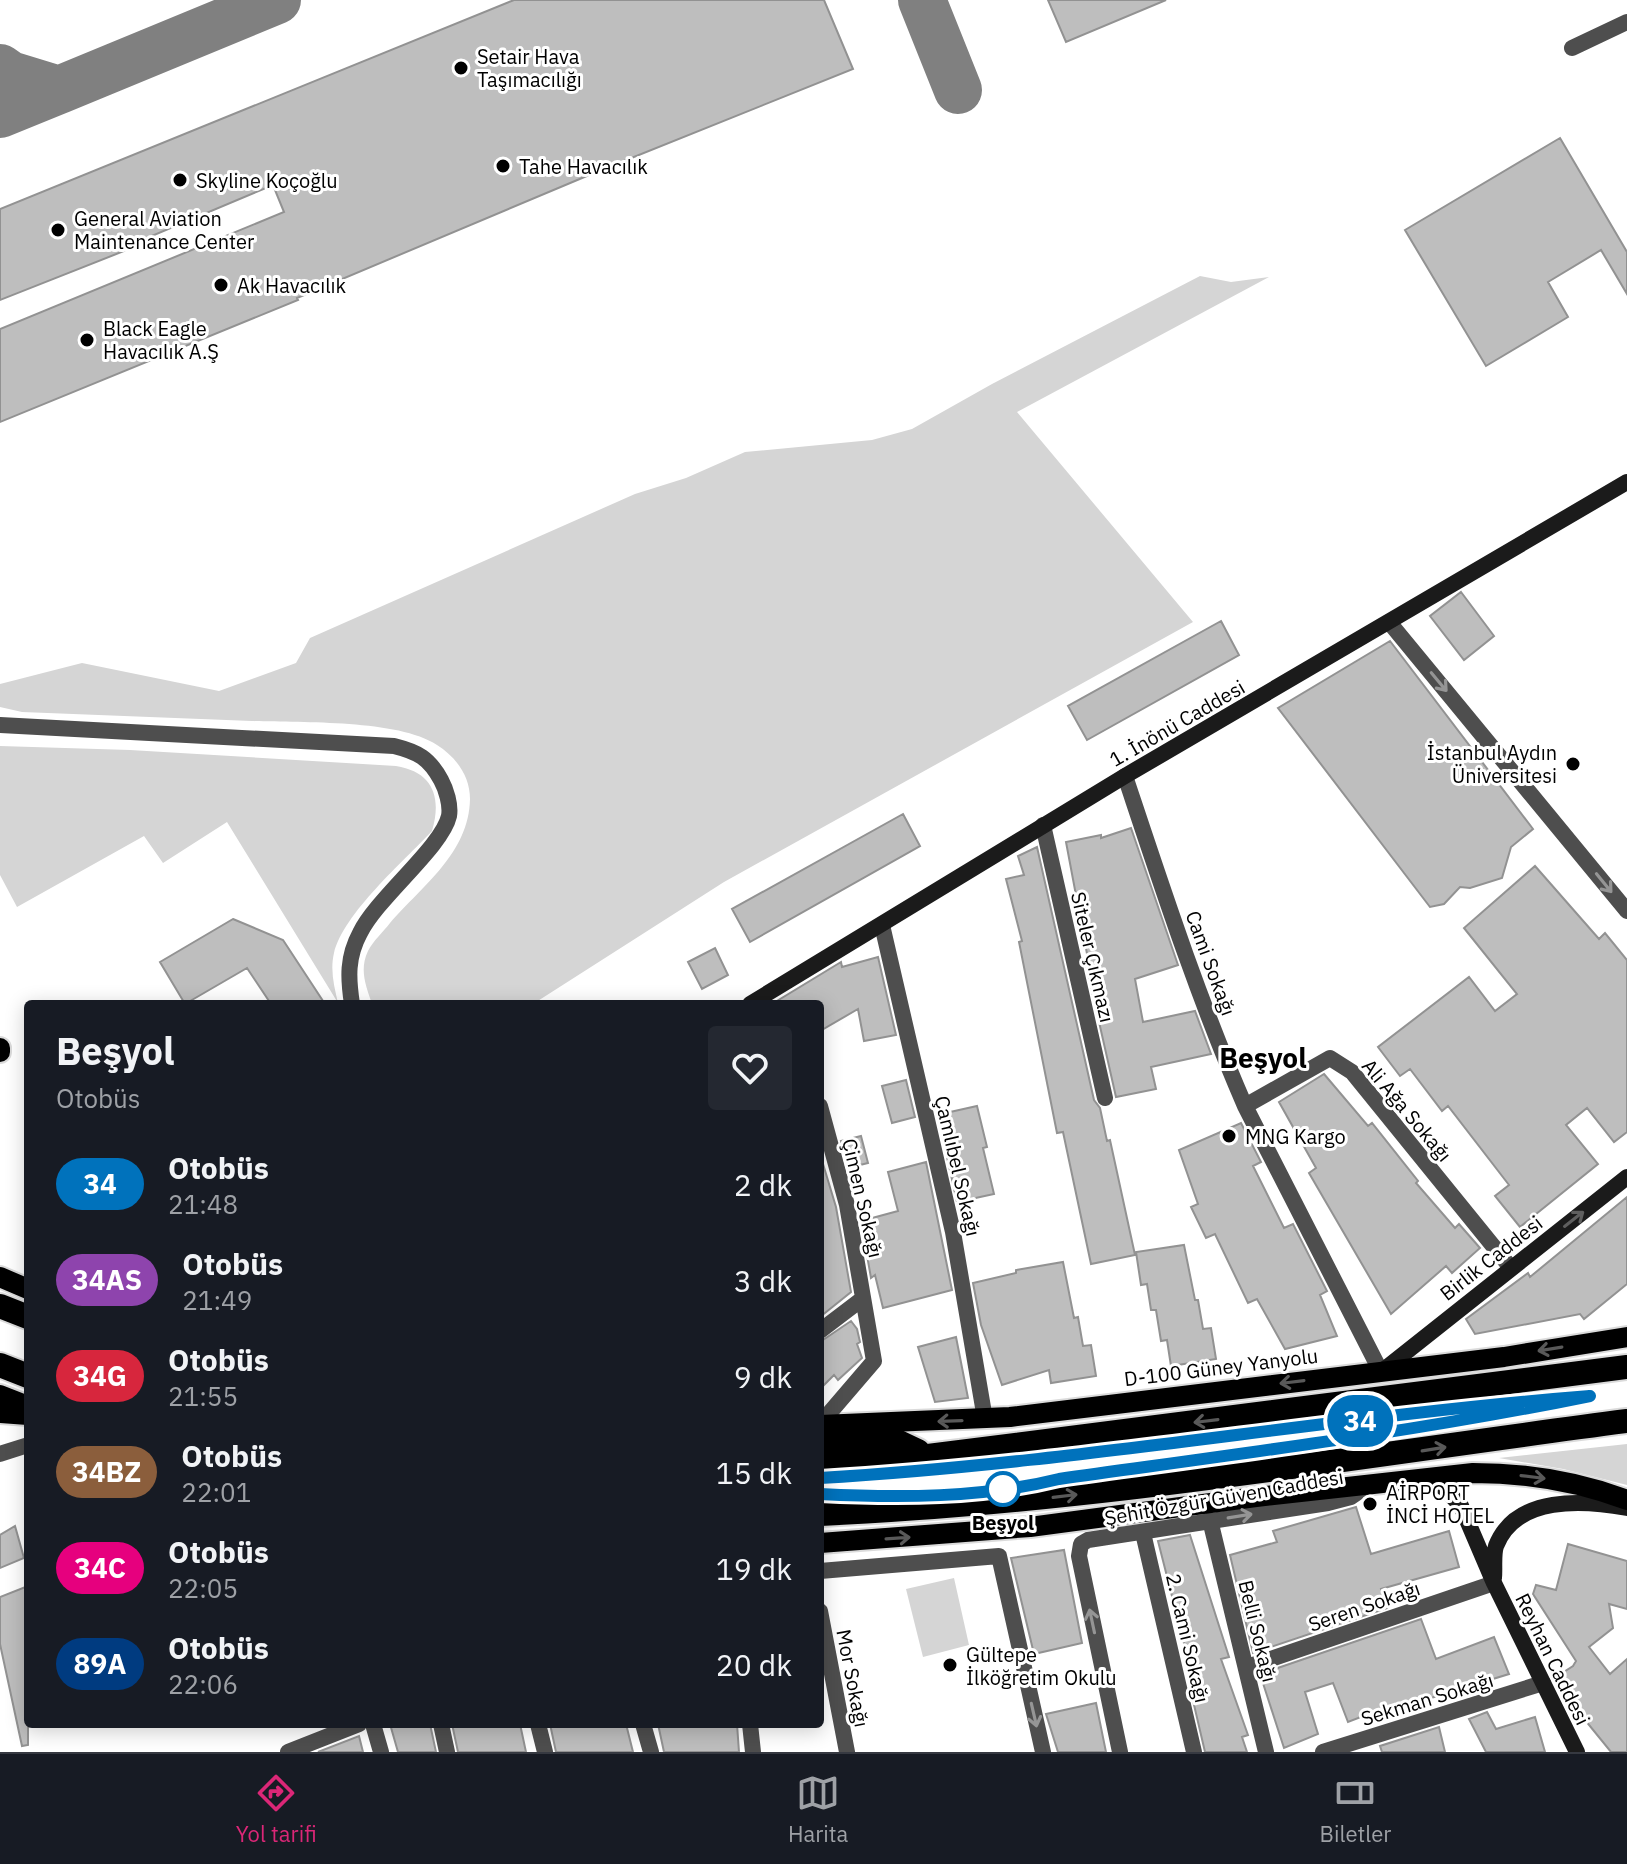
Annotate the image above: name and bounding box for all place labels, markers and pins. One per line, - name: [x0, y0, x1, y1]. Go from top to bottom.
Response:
- place label: Setair Hava Taşımacılığı: [477, 43, 582, 93]
- marker: Setair Hava Taşımacılığı: [452, 59, 470, 77]
- place label: Tahe Havacılık: [519, 153, 648, 180]
- marker: Tahe Havacılık: [494, 157, 512, 175]
- place label: Skyline Koçoğlu: [196, 167, 338, 194]
- marker: Skyline Koçoğlu: [171, 171, 189, 189]
- place label: General Aviation Maintenance Center: [74, 205, 254, 255]
- marker: General Aviation Maintenance Center: [49, 221, 67, 239]
- place label: Ak Havacılık: [237, 272, 347, 299]
- marker: Ak Havacılık: [212, 276, 230, 294]
- place label: Black Eagle Havacılık A.Ş: [103, 315, 219, 365]
- marker: Black Eagle Havacılık A.Ş: [78, 331, 96, 349]
- place label: İstanbul Aydın Üniversitesi: [1427, 739, 1557, 789]
- marker: İstanbul Aydın Üniversitesi: [1564, 755, 1582, 773]
- place label: MNG Kargo: [1245, 1123, 1346, 1150]
- marker: MNG Kargo: [1220, 1127, 1238, 1145]
- marker: Beşyol: [986, 1472, 1020, 1506]
- place label: AİRPORT İNCİ HOTEL: [1386, 1479, 1494, 1529]
- marker: AİRPORT İNCİ HOTEL: [1361, 1495, 1379, 1513]
- place label: Beşyol: [972, 1509, 1034, 1536]
- place label: Gültepe İlköğretim Okulu: [966, 1641, 1117, 1691]
- marker: Gültepe İlköğretim Okulu: [941, 1656, 959, 1674]

